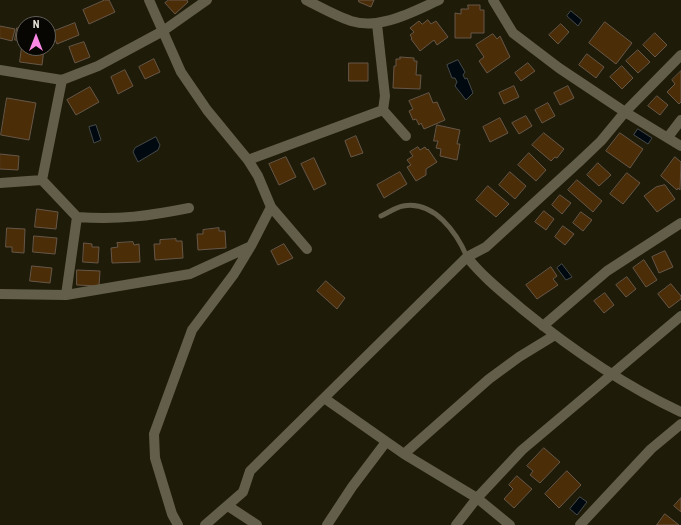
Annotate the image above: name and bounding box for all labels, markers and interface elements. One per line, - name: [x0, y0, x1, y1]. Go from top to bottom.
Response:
- north arrow: [16, 16, 56, 56]
- text: N: [33, 18, 39, 31]

